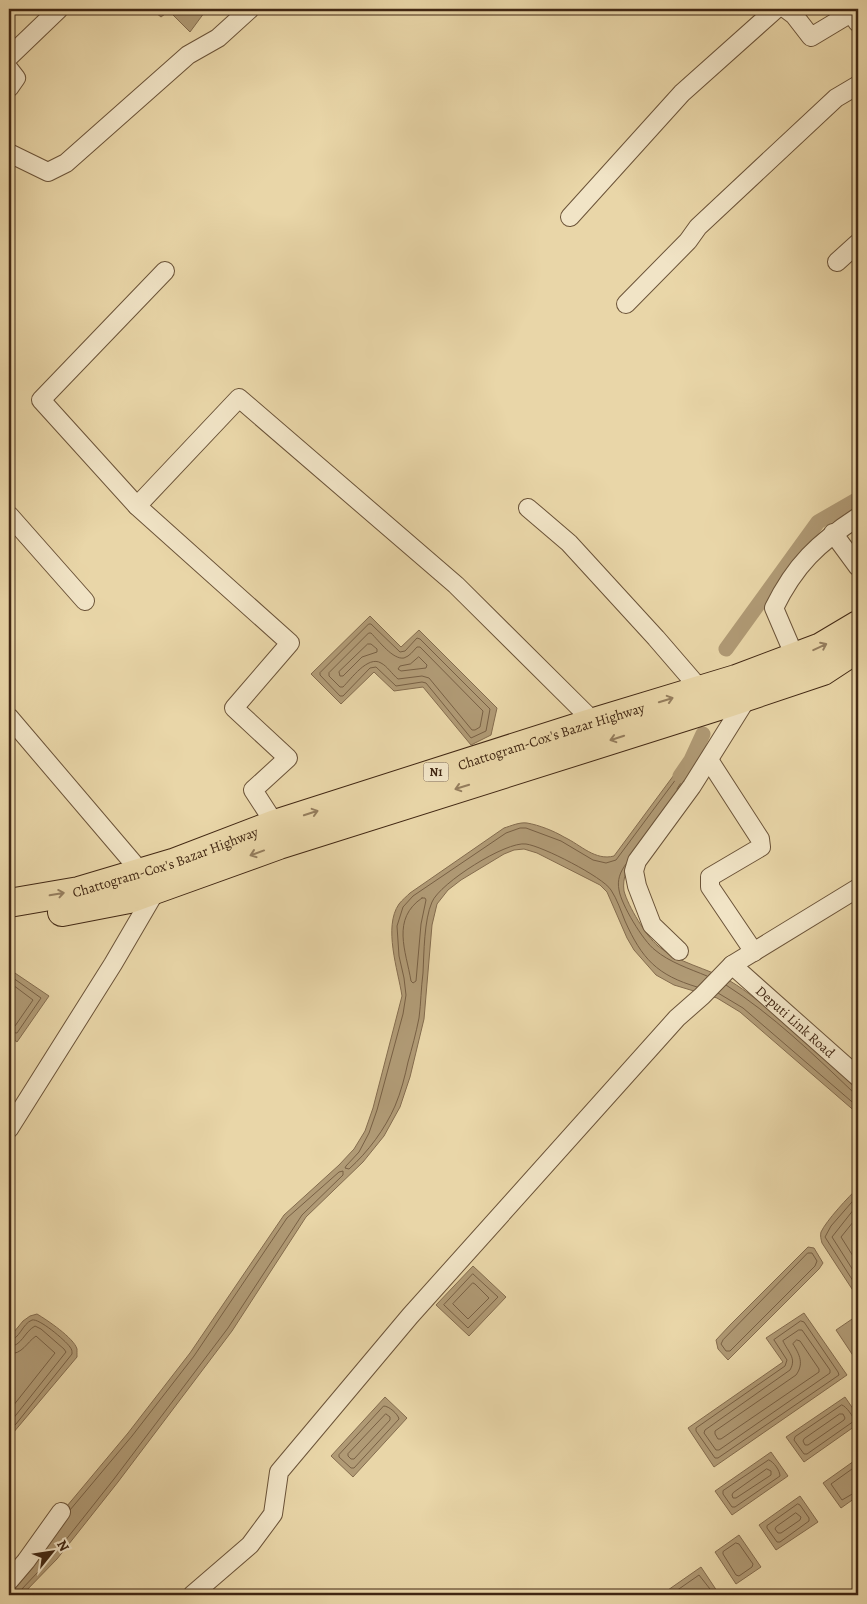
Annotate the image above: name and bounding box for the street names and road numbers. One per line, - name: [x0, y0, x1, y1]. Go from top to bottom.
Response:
- street label: Chattogram-Cox's Bazar Highway: [455, 698, 648, 775]
- road number: N1: [424, 762, 448, 782]
- street label: Chattogram-Cox's Bazar Highway: [71, 822, 262, 902]
- street label: Deputi Link Road: [751, 981, 839, 1063]

